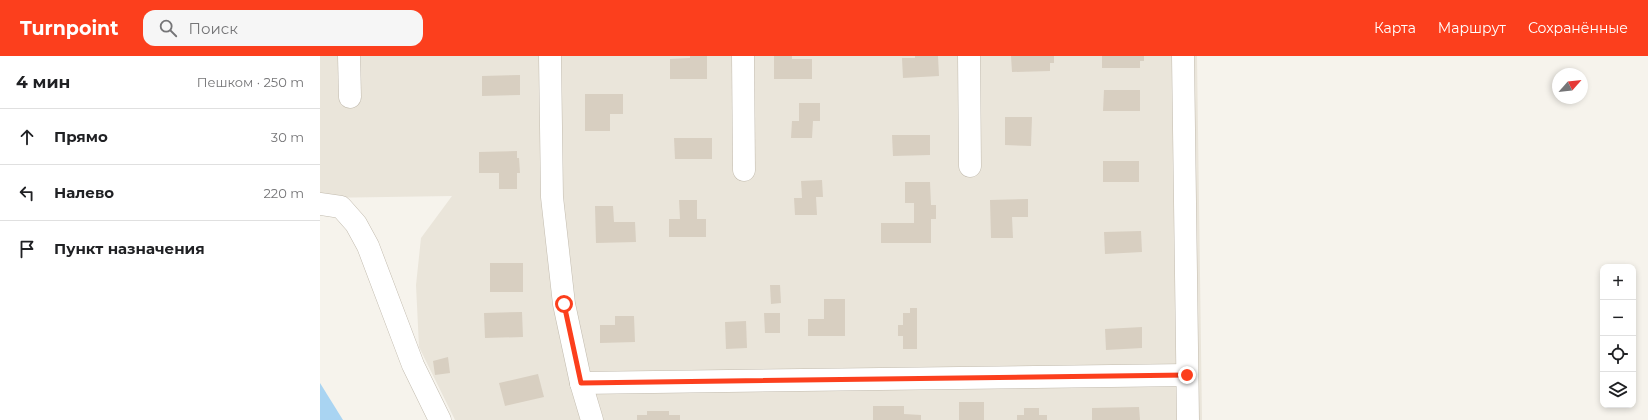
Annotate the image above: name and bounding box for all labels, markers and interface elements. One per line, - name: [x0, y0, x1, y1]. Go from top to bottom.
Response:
- search box: [143, 10, 423, 46]
- text: Turnpoint: [20, 17, 119, 40]
- icon: search: [157, 17, 179, 39]
- text: Поиск: [189, 19, 238, 38]
- text: Карта: [1374, 19, 1416, 37]
- text: Маршрут: [1438, 19, 1506, 37]
- text: Сохранённые: [1528, 19, 1628, 37]
- north arrow: [1552, 68, 1588, 104]
- text: 4 мин: [16, 72, 70, 92]
- text: Пешком · 250 m: [197, 74, 304, 90]
- icon: ahead: [16, 126, 38, 148]
- text: Прямо: [54, 127, 108, 146]
- text: 30 m: [271, 129, 304, 145]
- icon: left: [16, 182, 38, 204]
- text: Налево: [54, 183, 114, 202]
- text: 220 m: [263, 185, 304, 201]
- icon: arrive: [16, 238, 38, 260]
- text: Пункт назначения: [54, 239, 205, 258]
- map controls: [1600, 264, 1636, 408]
- button: +: [1600, 264, 1636, 300]
- route start: [555, 295, 573, 313]
- button: −: [1600, 300, 1636, 336]
- button: locate: [1600, 336, 1636, 372]
- route end: [1178, 366, 1196, 384]
- button: layers: [1600, 372, 1636, 408]

